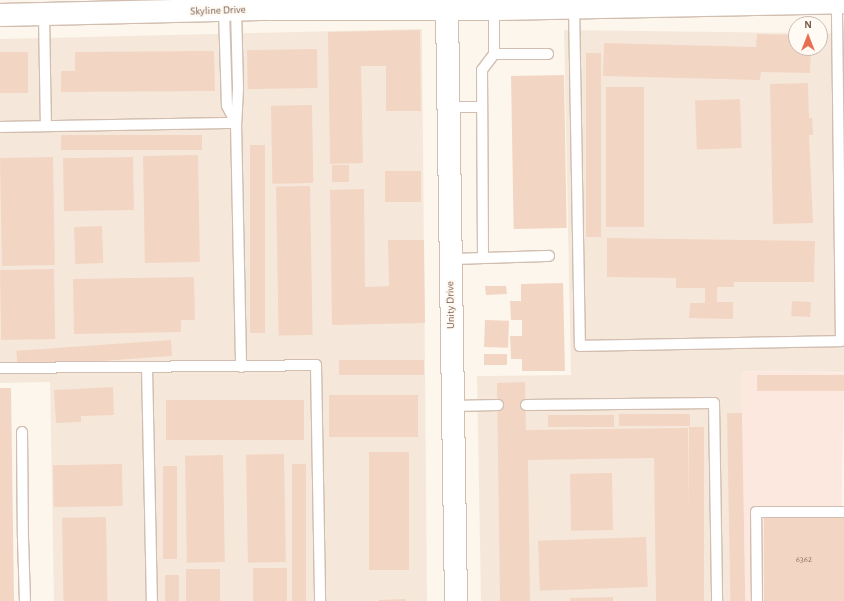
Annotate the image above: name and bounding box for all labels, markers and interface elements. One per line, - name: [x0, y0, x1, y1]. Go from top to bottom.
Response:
- street label: Skyline Drive: [190, 3, 246, 19]
- north arrow: [788, 16, 828, 56]
- text: N: [804, 19, 812, 30]
- street label: Unity Drive: [444, 281, 458, 329]
- house number: 6362: [796, 555, 812, 565]

